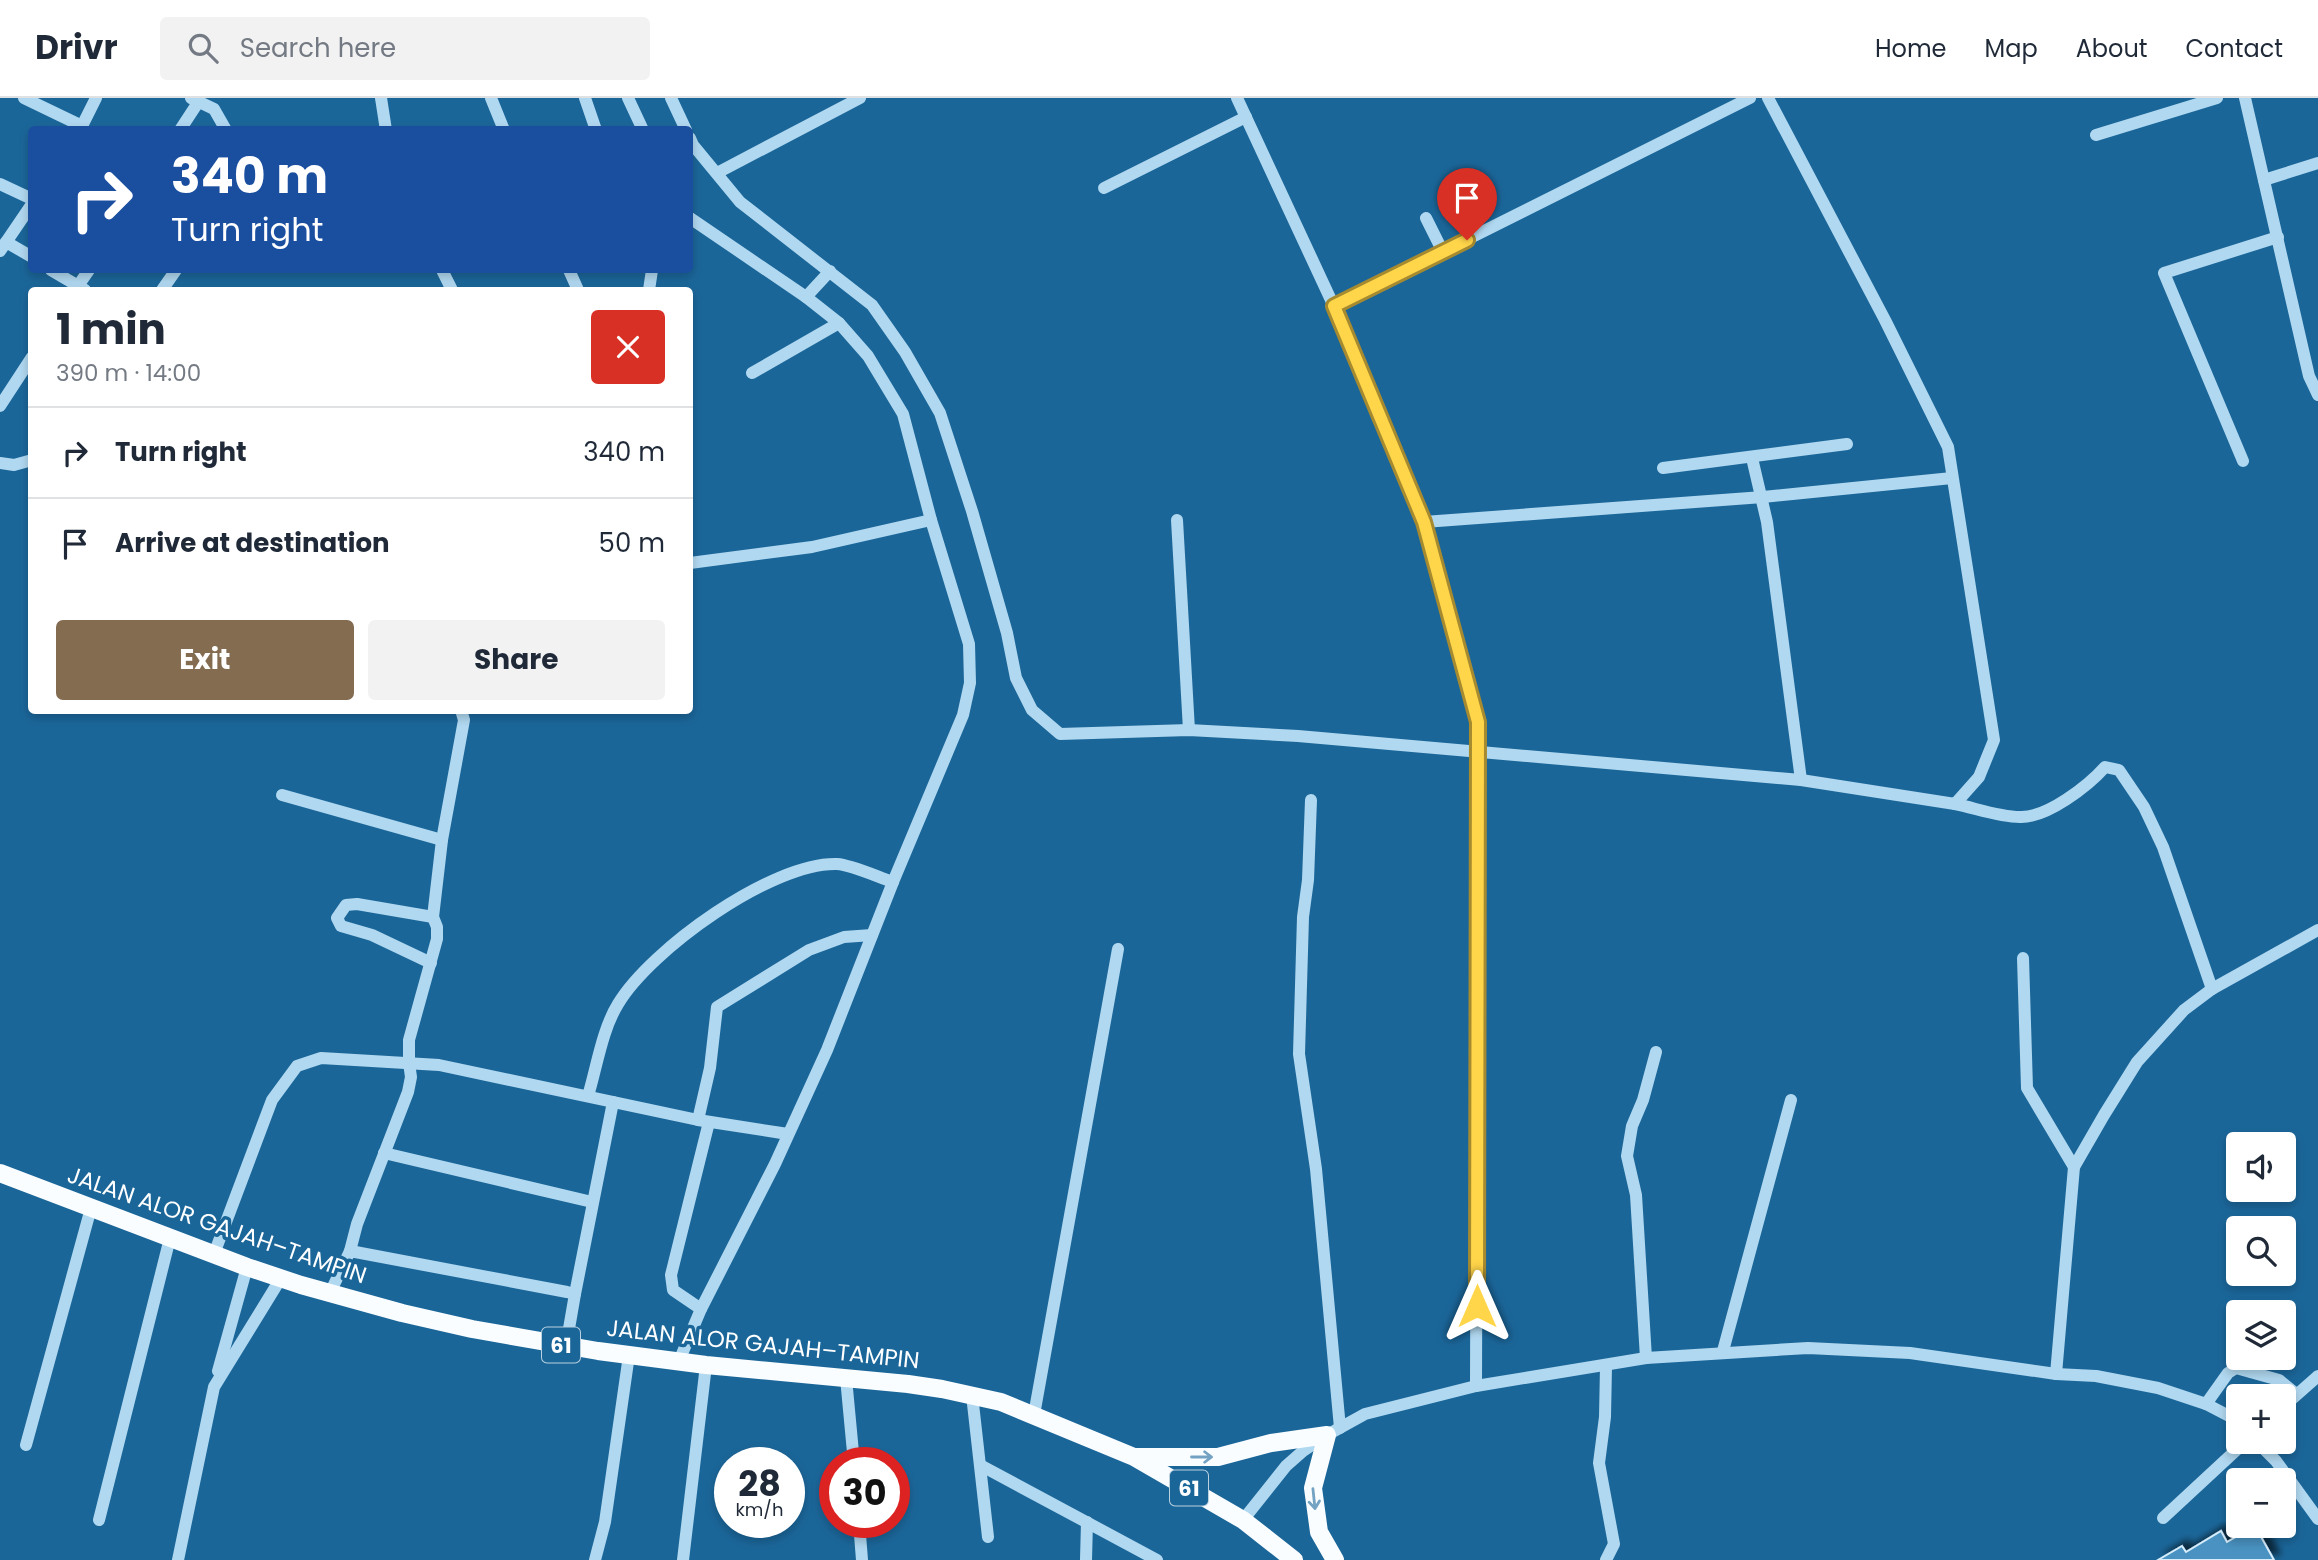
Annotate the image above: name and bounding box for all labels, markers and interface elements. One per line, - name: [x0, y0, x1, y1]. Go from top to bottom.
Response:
- search box: [160, 17, 650, 80]
- text: Drivr: [35, 24, 118, 71]
- icon: search: [184, 29, 222, 67]
- text: Search here: [240, 30, 396, 66]
- text: Home: [1875, 32, 1947, 65]
- text: Map: [1985, 32, 2038, 65]
- text: About: [2076, 32, 2147, 65]
- text: Contact: [2185, 32, 2283, 65]
- text: 340 m: [171, 142, 328, 210]
- icon: right: [56, 154, 147, 245]
- pin: [1437, 168, 1497, 240]
- icon: arrive: [1448, 179, 1486, 217]
- text: Turn right: [171, 207, 323, 252]
- text: 1 min: [56, 300, 166, 359]
- button: close: [591, 310, 665, 384]
- text: 390 m · 14:00: [56, 357, 201, 389]
- icon: right: [56, 434, 94, 472]
- text: Turn right: [115, 434, 247, 470]
- text: 340 m: [583, 434, 665, 470]
- icon: arrive: [56, 525, 94, 563]
- text: Arrive at destination: [115, 525, 390, 561]
- text: 50 m: [599, 525, 665, 561]
- button: Exit: [56, 620, 354, 700]
- button: Share: [368, 620, 665, 700]
- map controls: [2226, 1132, 2296, 1538]
- button: sound: [2226, 1132, 2296, 1202]
- street label: JALAN ALOR GAJAH–TAMPIN: [63, 1159, 371, 1291]
- button: search: [2226, 1216, 2296, 1286]
- position arrow: [1440, 1269, 1514, 1343]
- button: layers: [2226, 1300, 2296, 1370]
- street label: JALAN ALOR GAJAH–TAMPIN: [605, 1312, 921, 1376]
- road number: 61: [542, 1328, 580, 1362]
- button: +: [2226, 1384, 2296, 1454]
- speed limit sign: 30: [819, 1447, 910, 1538]
- one-way arrow: [1191, 1450, 1214, 1464]
- text: 28: [738, 1459, 781, 1508]
- button: −: [2226, 1468, 2296, 1538]
- road number: 61: [1170, 1470, 1208, 1506]
- one-way arrow: [1308, 1487, 1321, 1510]
- text: km/h: [736, 1497, 783, 1522]

